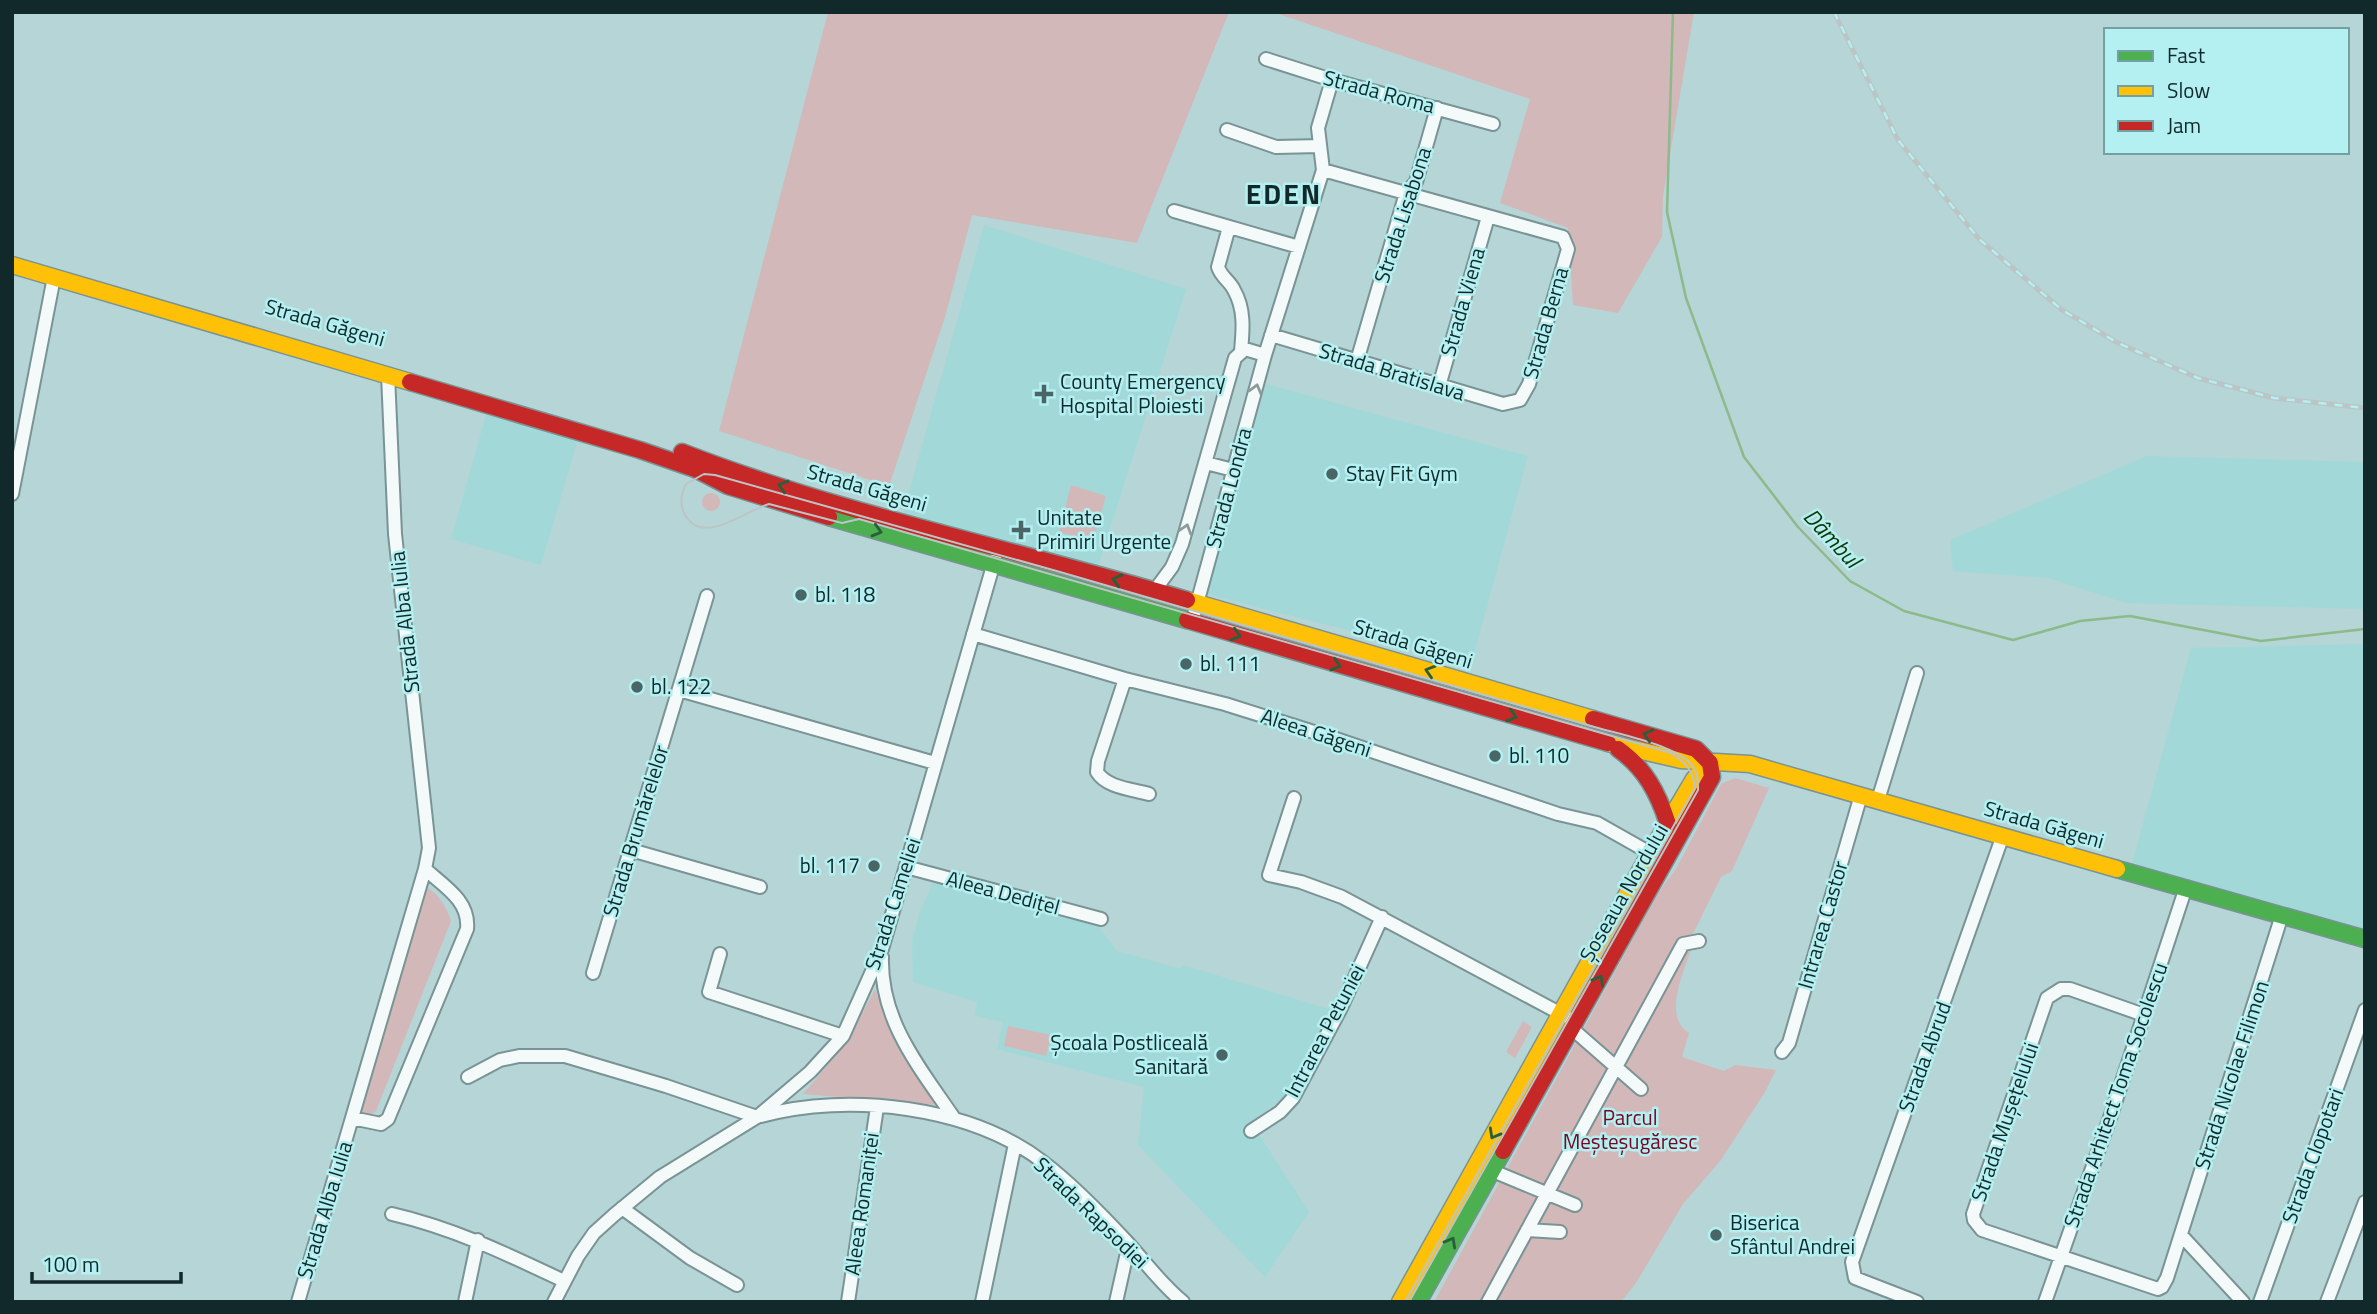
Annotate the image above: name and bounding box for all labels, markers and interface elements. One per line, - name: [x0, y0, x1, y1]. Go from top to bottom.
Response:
- legend: [2104, 28, 2349, 154]
- text: Fast: [2167, 39, 2206, 71]
- street label: Strada Roma: [1320, 61, 1439, 121]
- text: Slow: [2167, 74, 2210, 106]
- text: Jam: [2167, 109, 2201, 141]
- street label: Strada Lisabona: [1365, 142, 1439, 287]
- district label: EDEN: [1246, 172, 1322, 215]
- street label: Strada Viena: [1431, 243, 1493, 360]
- street label: Strada Berna: [1514, 262, 1576, 383]
- street label: Strada Găgeni: [262, 290, 389, 354]
- street label: Strada Bratislava: [1316, 334, 1470, 409]
- place label: County Emergency Hospital Ploiesti: [1060, 365, 1226, 421]
- one-way arrow: [1247, 383, 1262, 395]
- marker: County Emergency Hospital Ploiesti: [1034, 384, 1054, 404]
- street label: Strada Londra: [1197, 423, 1260, 552]
- street label: Strada Găgeni: [804, 455, 931, 519]
- place label: Stay Fit Gym: [1346, 457, 1458, 489]
- marker: Stay Fit Gym: [1324, 466, 1340, 482]
- one-way arrow: [777, 480, 789, 495]
- water label: Dâmbul: [1795, 500, 1872, 578]
- place label: Unitate Primiri Urgente: [1037, 501, 1171, 557]
- marker: Unitate Primiri Urgente: [1011, 520, 1031, 540]
- one-way arrow: [870, 522, 882, 537]
- one-way arrow: [1177, 524, 1192, 536]
- street label: Strada Alba Iulia: [381, 549, 427, 695]
- one-way arrow: [1111, 574, 1123, 588]
- place label: bl. 118: [815, 578, 876, 610]
- marker: bl. 118: [793, 587, 809, 603]
- street label: Strada Găgeni: [1350, 610, 1477, 676]
- one-way arrow: [1230, 627, 1242, 642]
- place label: bl. 111: [1200, 647, 1260, 679]
- marker: bl. 111: [1178, 656, 1194, 672]
- one-way arrow: [1330, 656, 1342, 671]
- one-way arrow: [1424, 664, 1436, 679]
- place label: bl. 122: [651, 670, 711, 702]
- marker: bl. 122: [629, 679, 645, 695]
- street label: Aleea Găgeni: [1257, 699, 1376, 765]
- one-way arrow: [1506, 708, 1518, 723]
- one-way arrow: [1642, 729, 1654, 744]
- place label: bl. 110: [1509, 739, 1569, 771]
- street label: Strada Brumărelelor: [594, 741, 676, 921]
- marker: bl. 110: [1487, 748, 1503, 764]
- street label: Strada Găgeni: [1981, 792, 2108, 856]
- street label: Șoseaua Nordului: [1571, 818, 1676, 967]
- street label: Strada Cameliei: [856, 833, 928, 974]
- place label: bl. 117: [800, 849, 860, 881]
- street label: Intrarea Castor: [1788, 857, 1856, 992]
- marker: bl. 117: [866, 858, 882, 874]
- street label: Aleea Dedițel: [943, 862, 1064, 923]
- street label: Intrarea Petuniei: [1276, 958, 1373, 1103]
- street label: Strada Arhitect Toma Socolescu: [2055, 958, 2176, 1232]
- one-way arrow: [1591, 975, 1604, 987]
- street label: Strada Nicolae Filimon: [2185, 976, 2277, 1173]
- street label: Strada Abrud: [1889, 997, 1959, 1116]
- place label: Școala Postliceală Sanitară: [1050, 1026, 1208, 1082]
- street label: Strada Mușețelului: [1962, 1038, 2046, 1205]
- marker: Școala Postliceală Sanitară: [1214, 1047, 1230, 1063]
- street label: Strada Clopotari: [2273, 1084, 2351, 1228]
- park label: Parcul Meșteșugăresc: [1563, 1101, 1697, 1157]
- one-way arrow: [1489, 1126, 1502, 1139]
- street label: Aleea Romaniței: [835, 1130, 887, 1277]
- street label: Strada Alba Iulia: [288, 1136, 360, 1282]
- street label: Strada Rapsodiei: [1027, 1149, 1156, 1276]
- place label: Biserica Sfântul Andrei: [1730, 1206, 1855, 1262]
- marker: Biserica Sfântul Andrei: [1708, 1227, 1724, 1243]
- one-way arrow: [1443, 1237, 1456, 1250]
- scale bar: [32, 1240, 180, 1284]
- text: 100 m: [42, 1248, 99, 1280]

